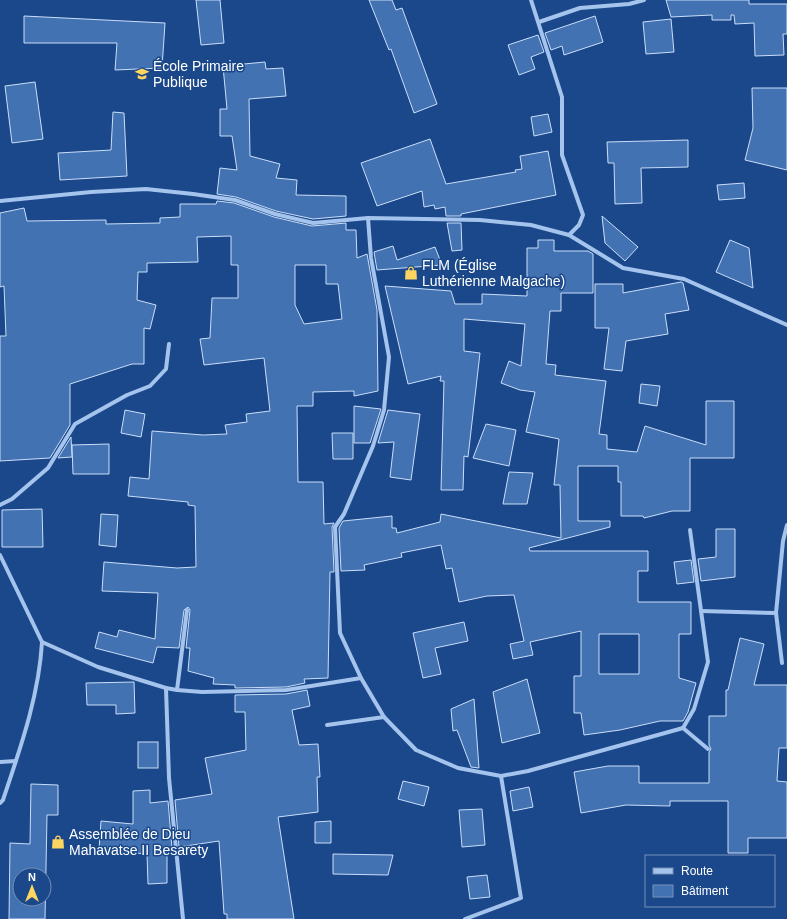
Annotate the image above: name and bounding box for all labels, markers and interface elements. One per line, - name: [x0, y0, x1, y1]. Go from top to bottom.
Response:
- place label: École Primaire Publique: [153, 58, 244, 90]
- school or university icon: École Primaire Publique: [134, 66, 150, 82]
- place label: FLM (Église Luthérienne Malgache): [422, 257, 565, 289]
- shop icon: FLM (Église Luthérienne Malgache): [403, 265, 419, 281]
- place label: Assemblée de Dieu Mahavatse II Besarety: [69, 826, 208, 858]
- shop icon: Assemblée de Dieu Mahavatse II Besarety: [50, 834, 66, 850]
- legend: [645, 855, 775, 907]
- text: Route: [681, 864, 713, 878]
- north arrow: [12, 867, 52, 907]
- text: N: [28, 871, 36, 883]
- text: Bâtiment: [681, 884, 729, 898]

